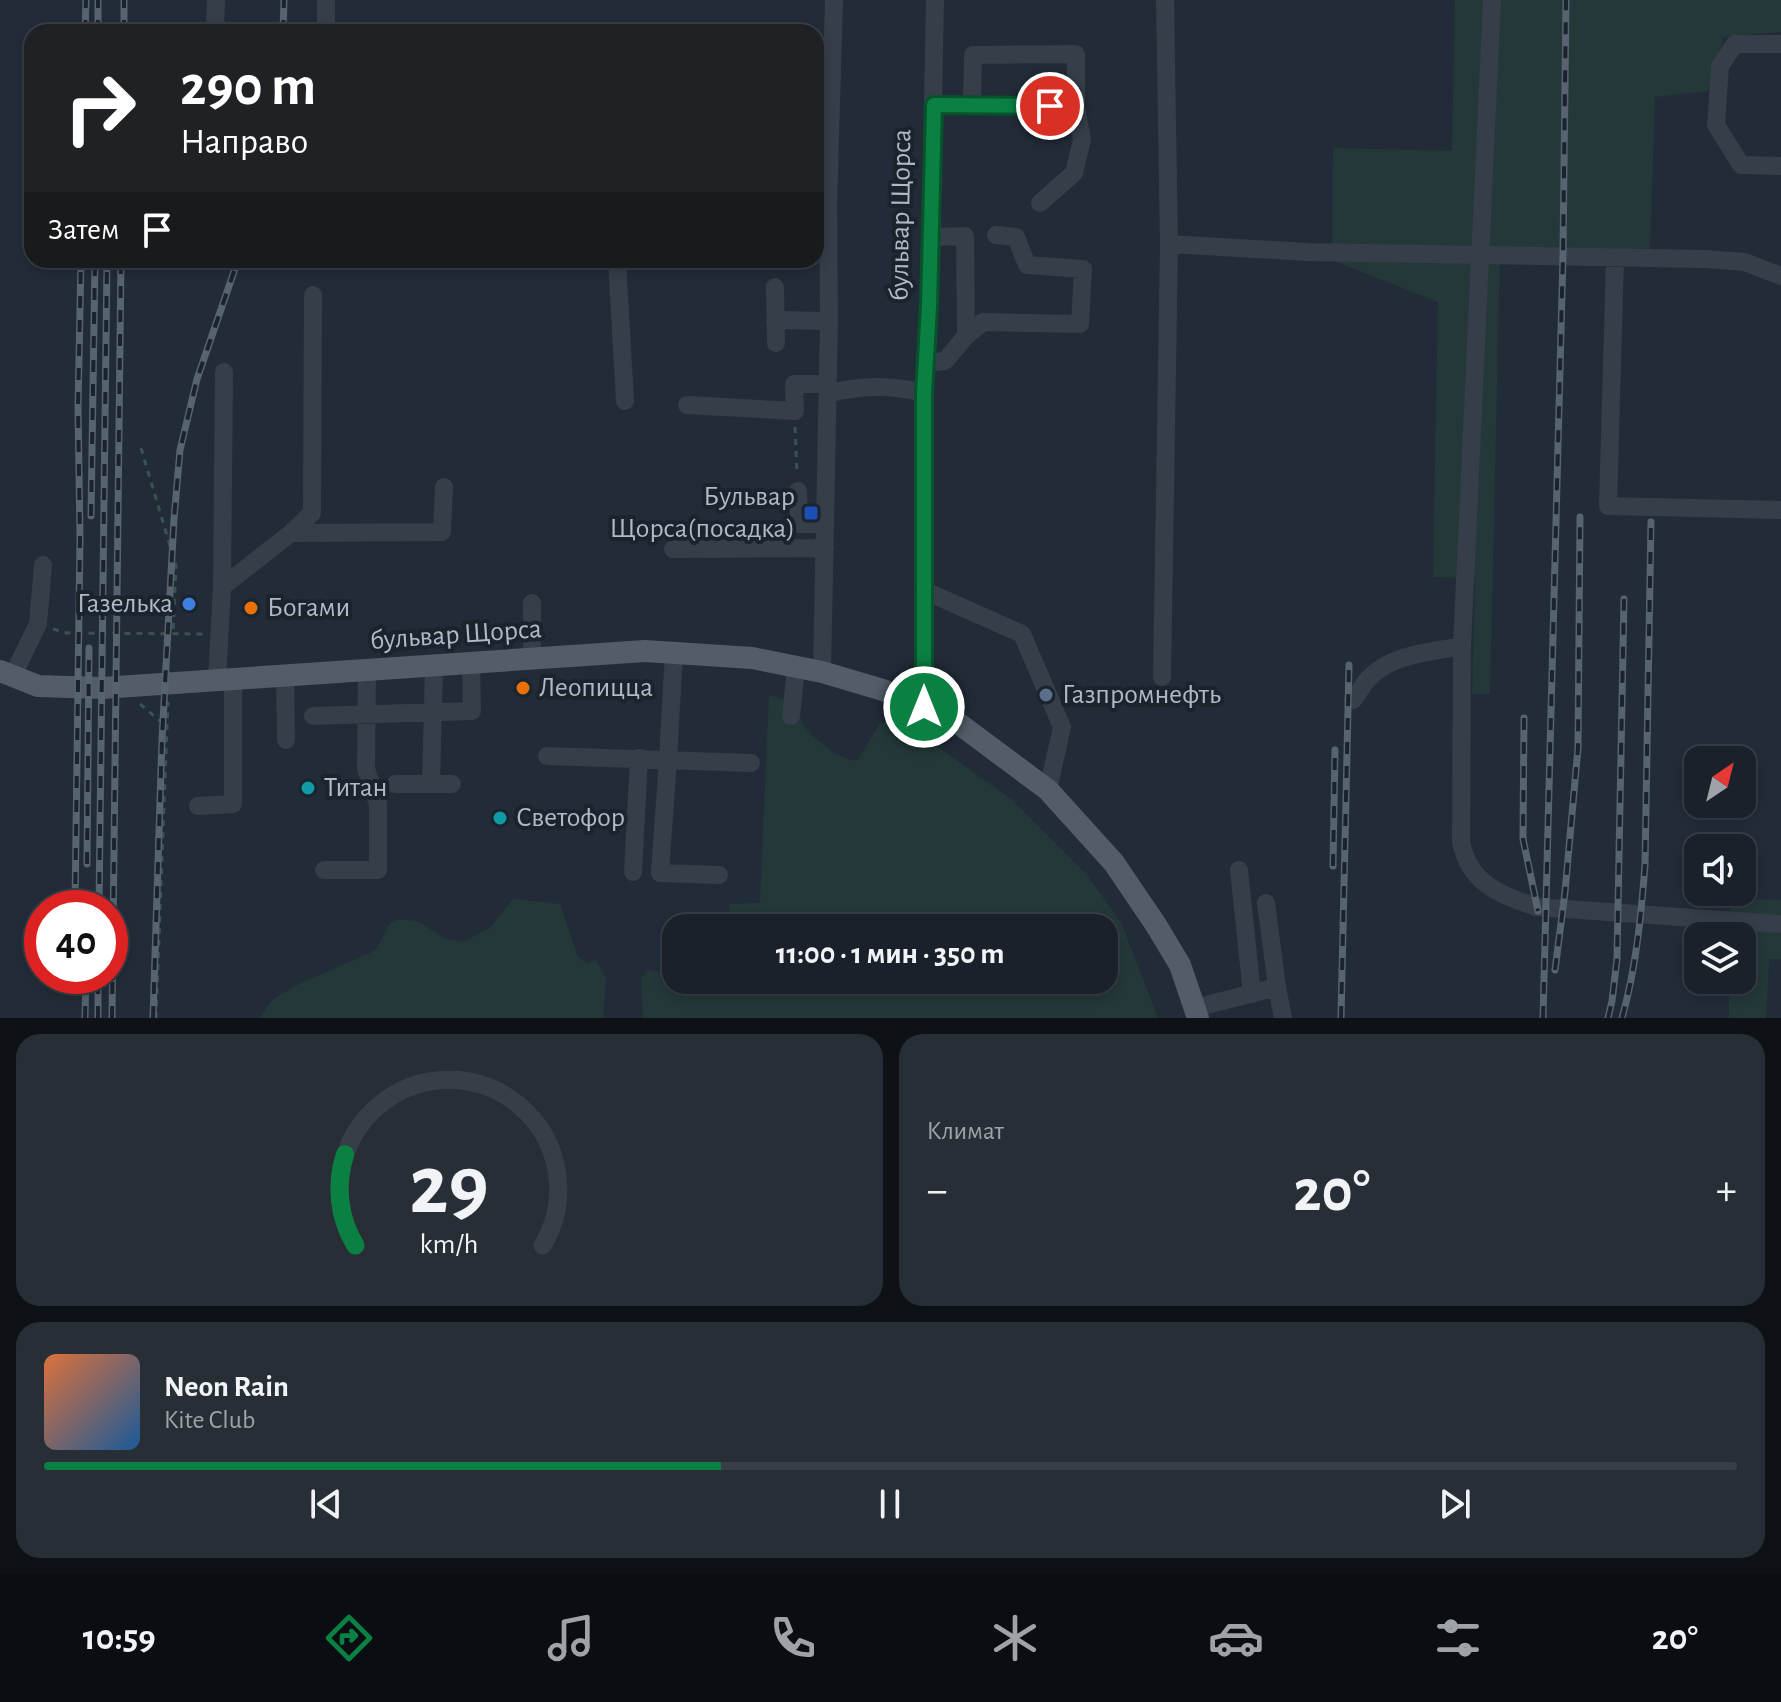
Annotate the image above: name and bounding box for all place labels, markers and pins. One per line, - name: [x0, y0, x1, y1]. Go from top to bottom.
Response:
- pin: [1016, 72, 1084, 140]
- place label: Бульвар Щорса(посадка): [610, 483, 795, 543]
- marker: Бульвар Щорса(посадка): [802, 504, 820, 522]
- place label: Газелька: [77, 590, 173, 618]
- place label: Богами: [267, 594, 350, 622]
- marker: Газелька: [180, 595, 198, 613]
- marker: Богами: [242, 599, 260, 617]
- place label: Леопицца: [539, 674, 653, 702]
- marker: Леопицца: [514, 679, 532, 697]
- place label: Газпромнефть: [1062, 681, 1221, 709]
- marker: Газпромнефть: [1037, 686, 1055, 704]
- place label: Титан: [324, 774, 387, 802]
- marker: Титан: [299, 779, 317, 797]
- place label: Светофор: [516, 804, 625, 832]
- marker: Светофор: [491, 809, 509, 827]

